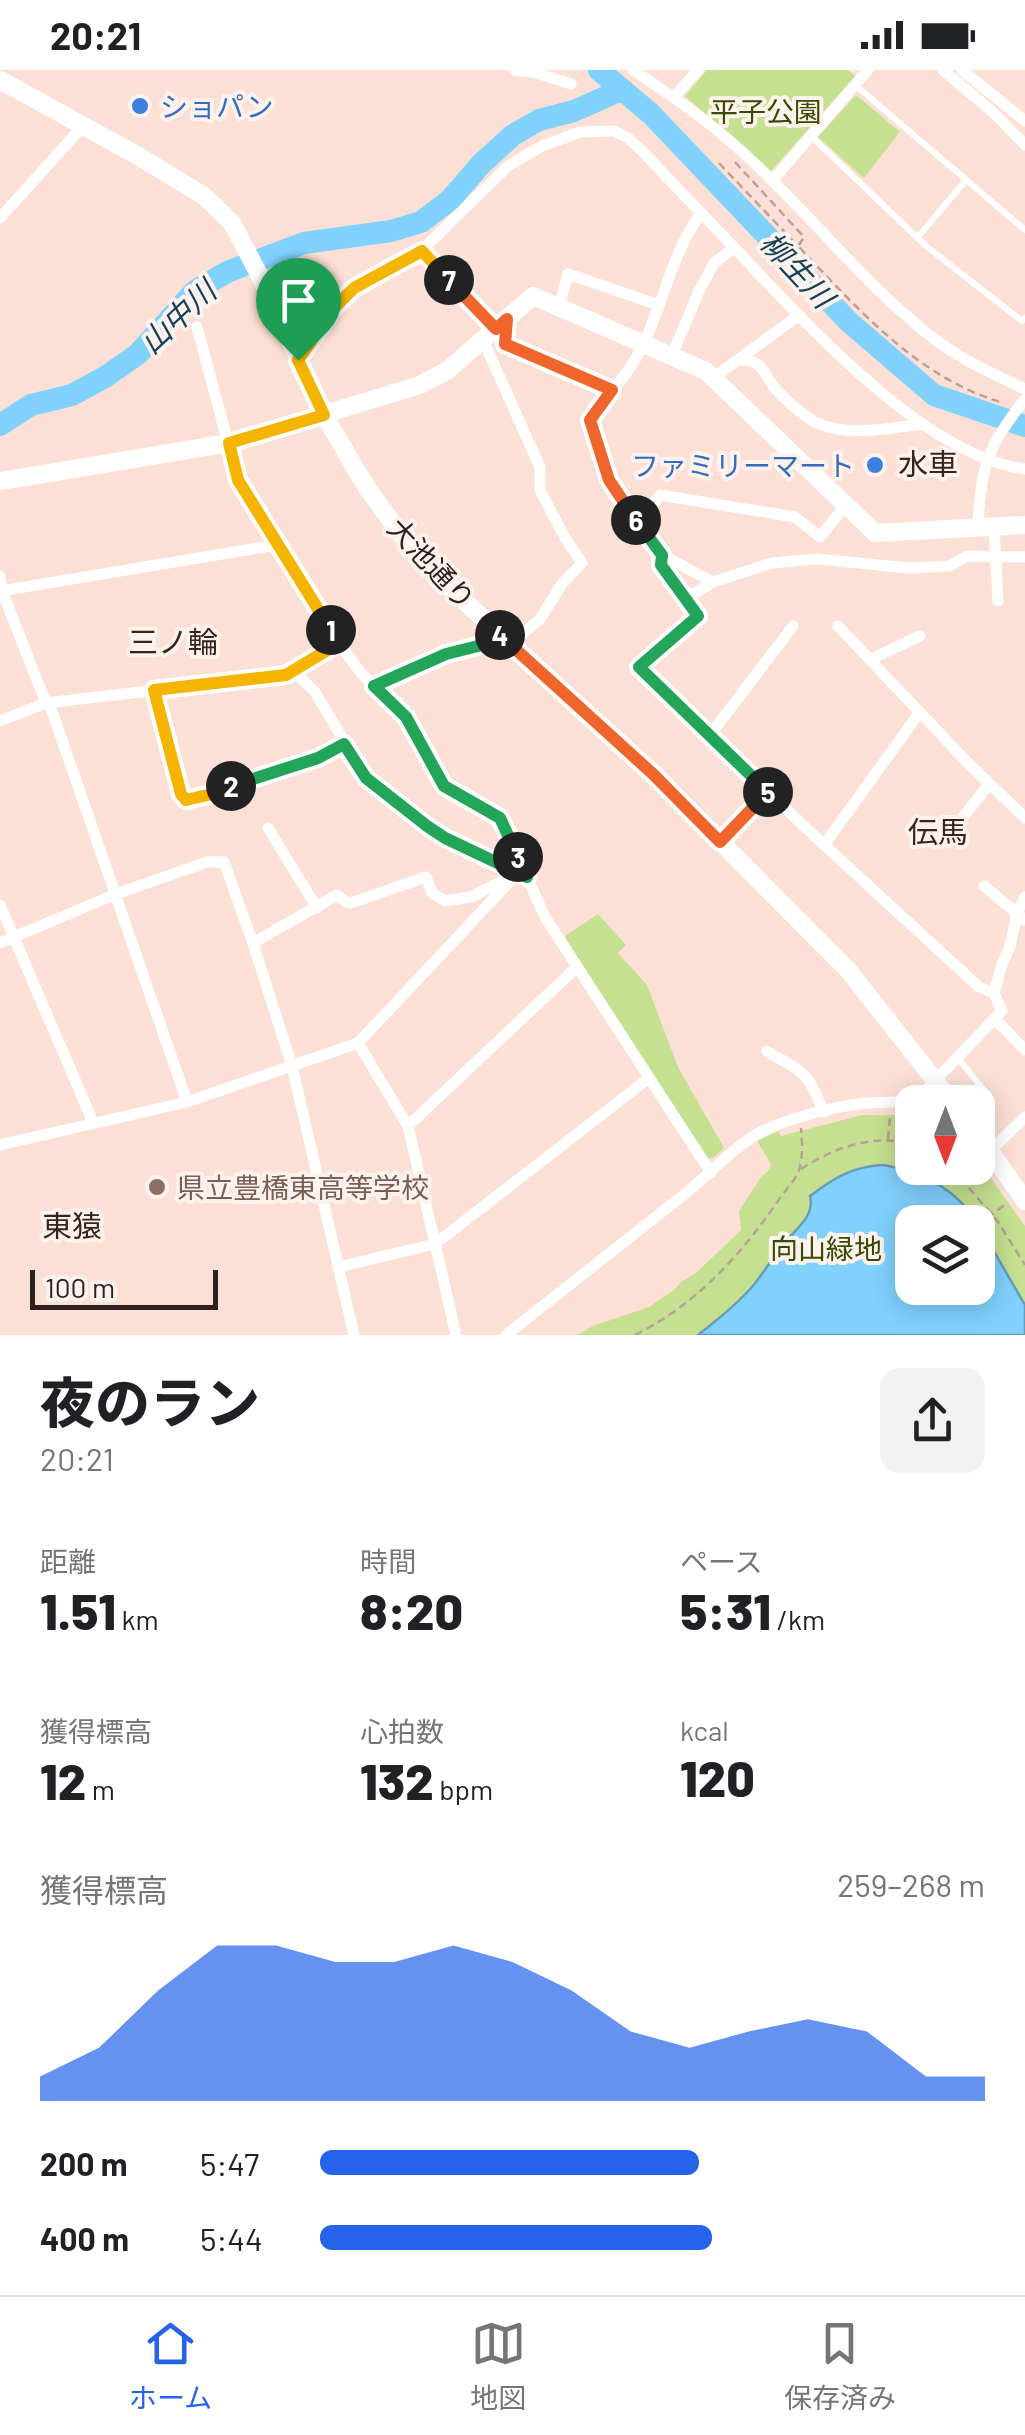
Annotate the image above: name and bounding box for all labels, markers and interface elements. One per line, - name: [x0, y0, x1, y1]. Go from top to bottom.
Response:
- text: 20:21: [50, 12, 141, 58]
- place label: ショパン: [160, 89, 273, 123]
- park label: 平子公園: [710, 94, 822, 128]
- marker: ショパン: [129, 95, 151, 117]
- water label: 柳生川: [754, 224, 844, 316]
- pin: 7: [424, 255, 474, 305]
- pin: [256, 258, 341, 361]
- text: 7: [442, 263, 456, 297]
- water label: 山中川: [132, 270, 224, 360]
- icon: arrive: [271, 273, 326, 328]
- district label: 水車: [898, 445, 958, 481]
- place label: ファミリーマート: [631, 448, 855, 482]
- marker: ファミリーマート: [864, 454, 886, 476]
- pin: 6: [611, 495, 661, 545]
- text: 6: [628, 503, 644, 537]
- street label: 大池通り: [381, 510, 483, 616]
- pin: 1: [306, 605, 356, 655]
- pin: 4: [475, 610, 525, 660]
- text: 1: [326, 613, 336, 647]
- text: 4: [492, 618, 508, 652]
- district label: 三ノ輪: [128, 623, 218, 659]
- pin: 2: [206, 761, 256, 811]
- pin: 5: [743, 767, 793, 817]
- text: 2: [223, 769, 239, 803]
- text: 5: [760, 775, 776, 809]
- district label: 伝馬: [908, 813, 968, 849]
- pin: 3: [493, 832, 543, 882]
- text: 3: [510, 840, 526, 874]
- north arrow: [895, 1085, 995, 1185]
- map controls: [895, 1085, 995, 1305]
- place label: 県立豊橋東高等学校: [177, 1170, 429, 1204]
- marker: 県立豊橋東高等学校: [146, 1176, 168, 1198]
- button: layers: [895, 1205, 995, 1305]
- district label: 東猿: [42, 1207, 102, 1243]
- park label: 向山緑地: [770, 1231, 882, 1265]
- scale bar: [30, 1265, 218, 1310]
- text: 100 m: [45, 1270, 115, 1304]
- text: 夜のラン: [40, 1368, 260, 1434]
- button: share: [880, 1368, 985, 1473]
- text: 20:21: [40, 1439, 114, 1477]
- text: 距離: [40, 1544, 96, 1578]
- text: 時間: [360, 1544, 416, 1578]
- text: ペース: [680, 1544, 763, 1578]
- text: 1.51: [40, 1580, 116, 1640]
- text: 8:20: [360, 1580, 463, 1640]
- text: 5:31: [680, 1580, 771, 1640]
- text: km: [116, 1602, 159, 1636]
- text: /km: [771, 1602, 825, 1636]
- text: kcal: [680, 1713, 729, 1747]
- text: 獲得標高: [40, 1714, 152, 1748]
- text: 心拍数: [360, 1714, 444, 1748]
- text: 120: [680, 1747, 755, 1807]
- text: 12: [40, 1750, 86, 1810]
- text: 132: [360, 1750, 434, 1810]
- text: m: [86, 1772, 115, 1806]
- text: bpm: [434, 1772, 493, 1806]
- text: 259–268 m: [837, 1865, 985, 1903]
- text: 獲得標高: [40, 1870, 168, 1908]
- text: 200 m: [40, 2144, 128, 2182]
- text: 5:47: [200, 2144, 259, 2182]
- text: 400 m: [40, 2219, 129, 2257]
- text: 5:44: [200, 2219, 263, 2257]
- tab: ホーム: [129, 2316, 212, 2416]
- tab: 地図: [470, 2316, 526, 2416]
- tab: 保存済み: [784, 2316, 896, 2416]

